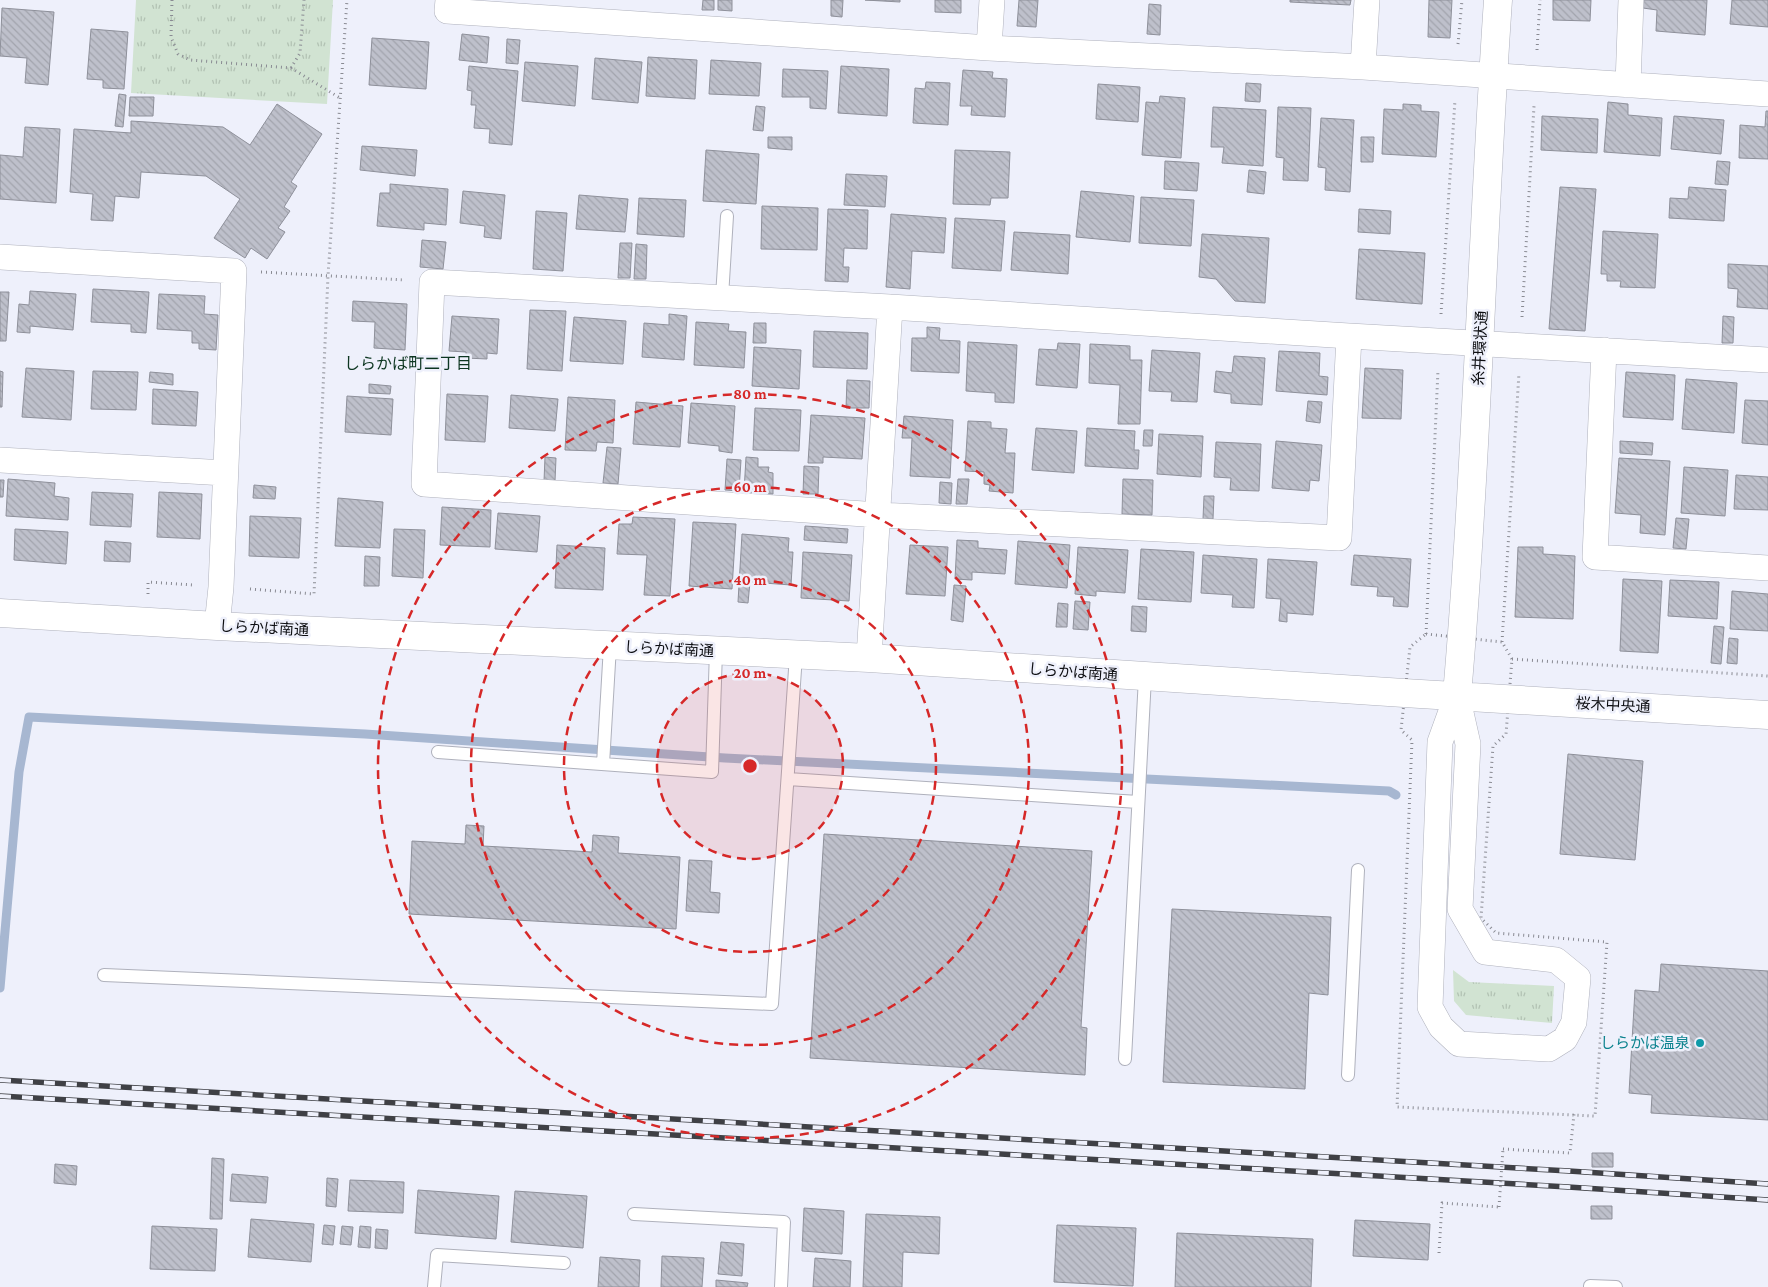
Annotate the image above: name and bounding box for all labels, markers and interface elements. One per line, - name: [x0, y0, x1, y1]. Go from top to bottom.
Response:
- street label: 糸井環状通: [1469, 310, 1490, 386]
- district label: しらかば町二丁目: [344, 355, 472, 372]
- text: 80 m: [733, 386, 767, 402]
- text: 60 m: [734, 479, 767, 495]
- text: 40 m: [734, 572, 767, 588]
- street label: しらかば南通: [219, 618, 309, 638]
- street label: しらかば南通: [624, 639, 714, 659]
- street label: しらかば南通: [1028, 661, 1118, 683]
- text: 20 m: [734, 665, 766, 681]
- street label: 桜木中央通: [1575, 695, 1651, 715]
- centre of rings: [741, 757, 759, 775]
- place label: しらかば温泉: [1600, 1035, 1690, 1051]
- marker: しらかば温泉: [1694, 1037, 1706, 1049]

